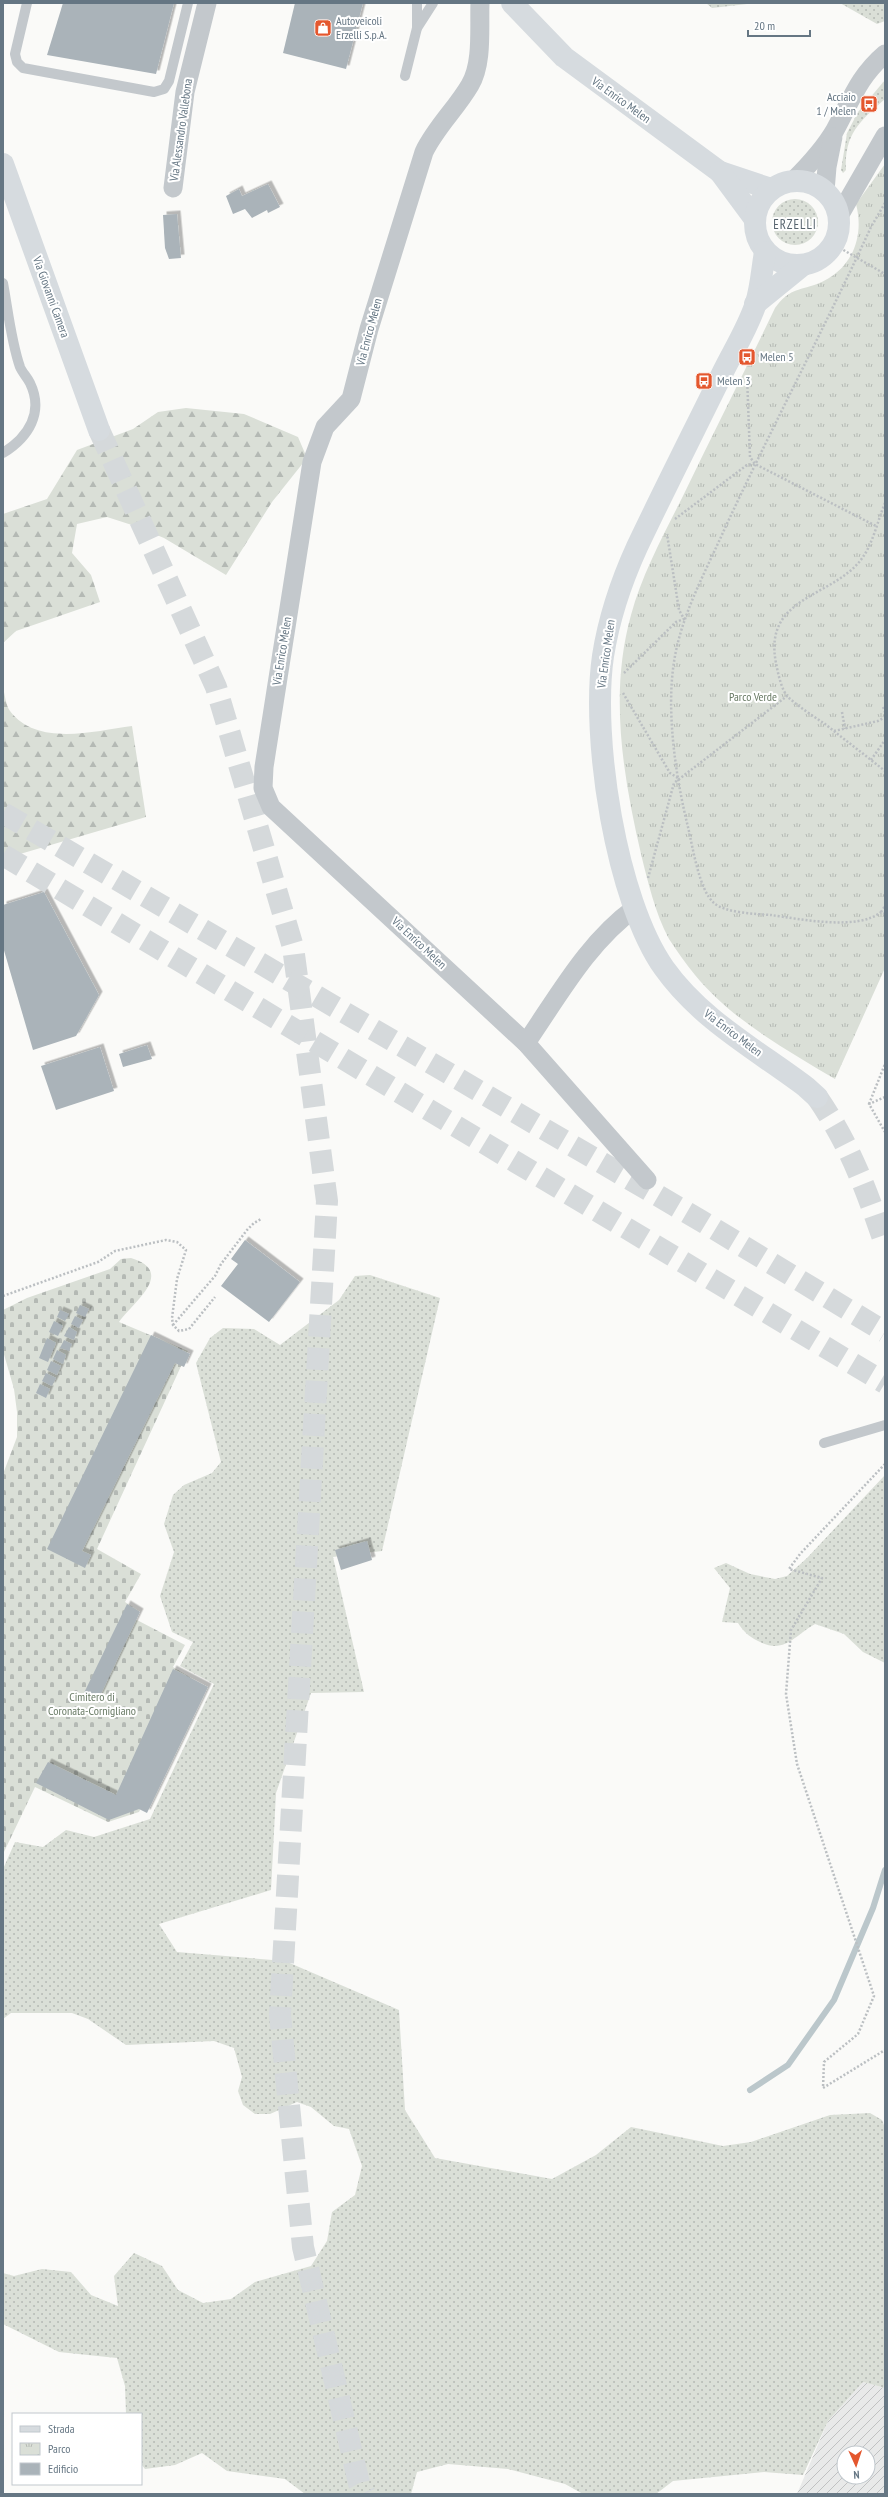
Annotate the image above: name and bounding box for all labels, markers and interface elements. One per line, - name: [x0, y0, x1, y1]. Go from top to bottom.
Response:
- scale bar: [748, 12, 810, 38]
- place label: Autoveicoli Erzelli S.p.A.: [336, 13, 387, 42]
- shop icon: Autoveicoli Erzelli S.p.A.: [313, 18, 333, 38]
- text: 20 m: [754, 18, 775, 33]
- street label: Via Enrico Melen: [588, 73, 654, 126]
- street label: Via Alessandro Vallebona: [166, 77, 195, 183]
- place label: Acciaio 1 / Melen: [816, 89, 856, 118]
- bus stop icon: Acciaio 1 / Melen: [859, 94, 879, 114]
- district label: ERZELLI: [773, 216, 817, 233]
- street label: Via Giovanni Camera: [30, 253, 73, 340]
- street label: Via Enrico Melen: [352, 296, 385, 368]
- bus stop icon: Melen 5: [737, 347, 757, 367]
- place label: Melen 5: [760, 349, 794, 364]
- bus stop icon: Melen 3: [694, 371, 714, 391]
- place label: Melen 3: [717, 373, 751, 388]
- street label: Via Enrico Melen: [269, 616, 294, 687]
- street label: Via Enrico Melen: [593, 619, 618, 690]
- park label: Parco Verde: [729, 689, 777, 704]
- street label: Via Enrico Melen: [388, 913, 450, 972]
- street label: Via Enrico Melen: [700, 1005, 765, 1059]
- park label: Cimitero di Coronata-Cornigliano: [48, 1689, 136, 1718]
- legend: [12, 2413, 142, 2485]
- text: Strada: [48, 2421, 75, 2436]
- text: Parco: [48, 2441, 70, 2456]
- north arrow: [836, 2445, 876, 2485]
- text: Edificio: [48, 2461, 78, 2476]
- text: N: [853, 2468, 860, 2482]

